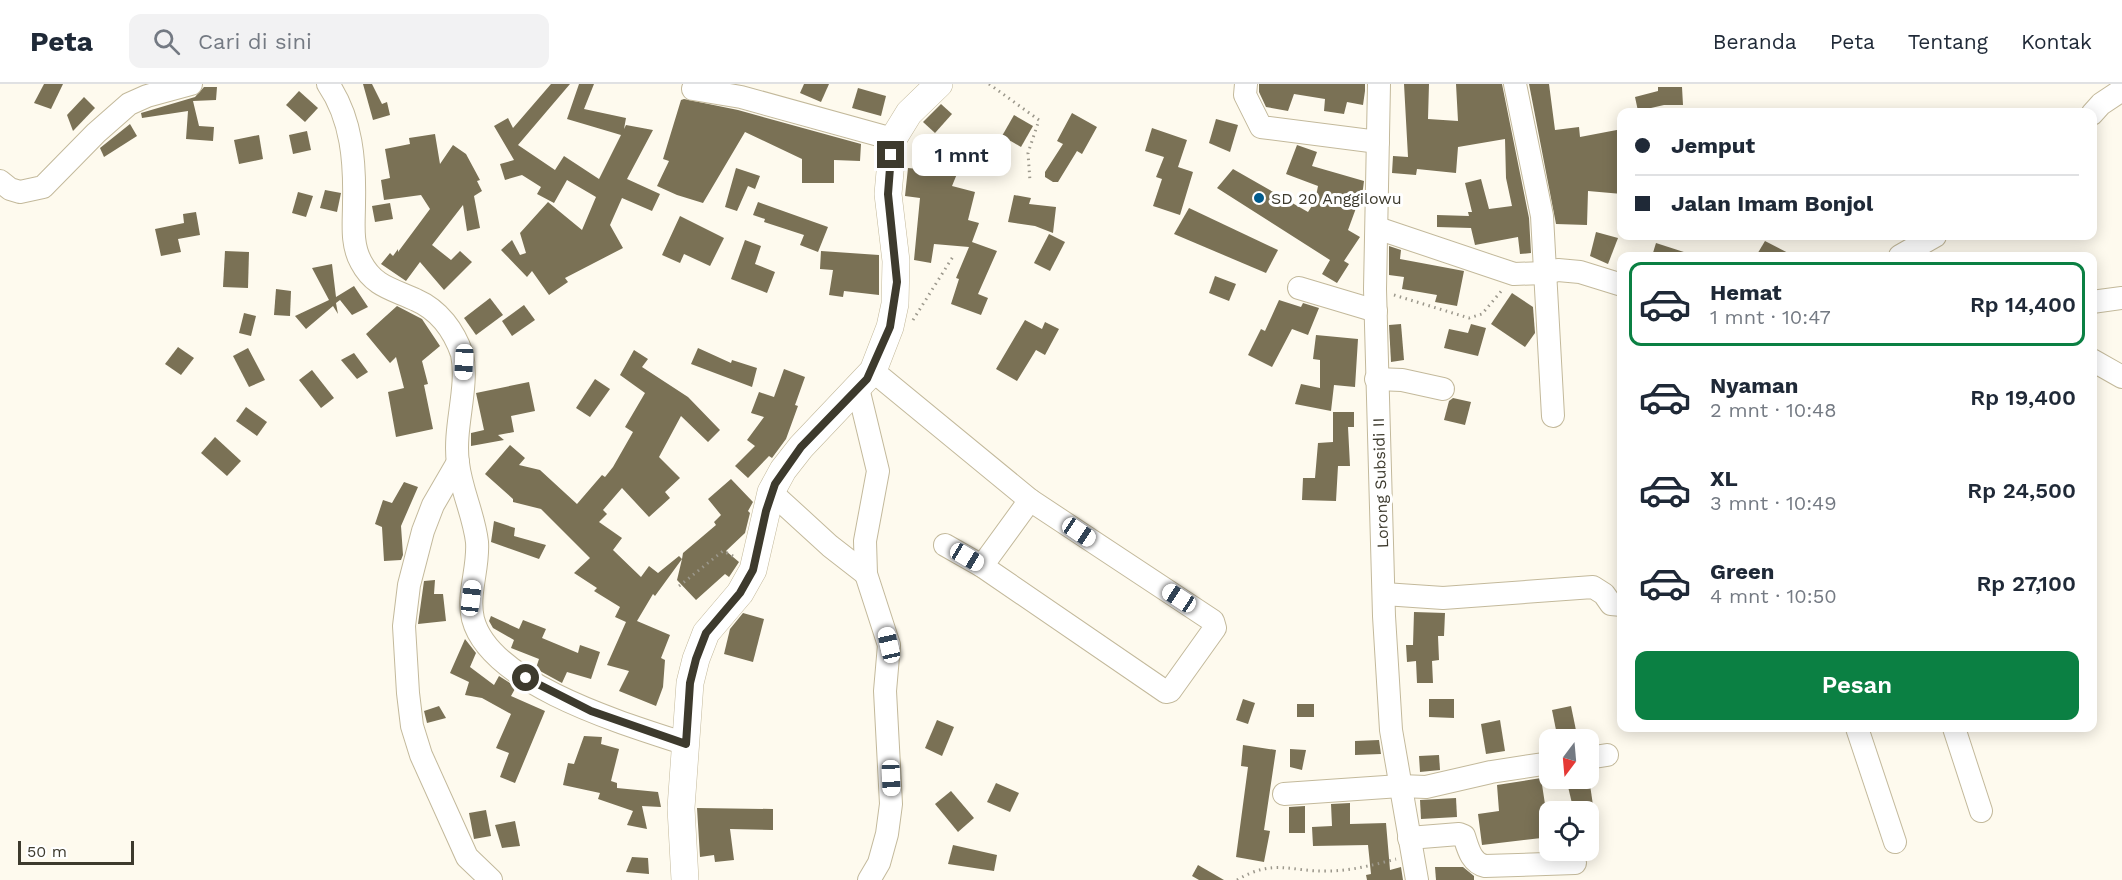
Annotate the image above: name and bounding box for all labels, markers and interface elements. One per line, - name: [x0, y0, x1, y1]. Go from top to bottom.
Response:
- search box: [129, 14, 549, 68]
- text: Peta: [30, 25, 93, 58]
- icon: search: [150, 25, 183, 58]
- text: Cari di sini: [198, 29, 312, 54]
- text: Beranda: [1713, 29, 1797, 54]
- text: Peta: [1830, 29, 1875, 54]
- text: Tentang: [1908, 29, 1988, 54]
- text: Kontak: [2021, 29, 2092, 54]
- text: Jemput: [1671, 133, 1755, 158]
- callout: 1 mnt: [912, 134, 1011, 176]
- route end: [877, 141, 904, 168]
- text: 1 mnt: [934, 143, 989, 167]
- place label: SD 20 Anggilowu: [1271, 189, 1402, 208]
- marker: SD 20 Anggilowu: [1252, 191, 1266, 205]
- text: Jalan Imam Bonjol: [1671, 191, 1873, 216]
- icon: car: [1638, 277, 1692, 331]
- text: Hemat: [1710, 280, 1782, 305]
- text: Rp 14,400: [1970, 292, 2076, 317]
- text: 1 mnt · 10:47: [1710, 305, 1831, 329]
- car: [454, 344, 474, 380]
- icon: car: [1638, 370, 1692, 424]
- text: Nyaman: [1710, 373, 1798, 398]
- text: Rp 19,400: [1970, 385, 2076, 410]
- text: 2 mnt · 10:48: [1710, 398, 1837, 422]
- street label: Lorong Subsidi II: [1369, 417, 1392, 549]
- icon: car: [1638, 463, 1692, 517]
- text: XL: [1710, 466, 1738, 491]
- text: Rp 24,500: [1967, 478, 2076, 503]
- text: 3 mnt · 10:49: [1710, 491, 1837, 515]
- car: [1059, 514, 1099, 550]
- car: [947, 540, 987, 574]
- icon: car: [1638, 556, 1692, 610]
- text: Green: [1710, 559, 1774, 584]
- text: Rp 27,100: [1976, 571, 2076, 596]
- car: [460, 579, 482, 617]
- car: [1159, 581, 1199, 615]
- text: 4 mnt · 10:50: [1710, 584, 1837, 608]
- car: [876, 625, 902, 665]
- button: Pesan: [1635, 651, 2079, 720]
- route start: [512, 664, 539, 691]
- north arrow: [1539, 729, 1599, 789]
- map controls: [1539, 729, 1599, 861]
- car: [881, 760, 901, 796]
- button: locate: [1539, 801, 1599, 861]
- scale bar: [18, 838, 134, 866]
- text: 50 m: [27, 842, 67, 861]

